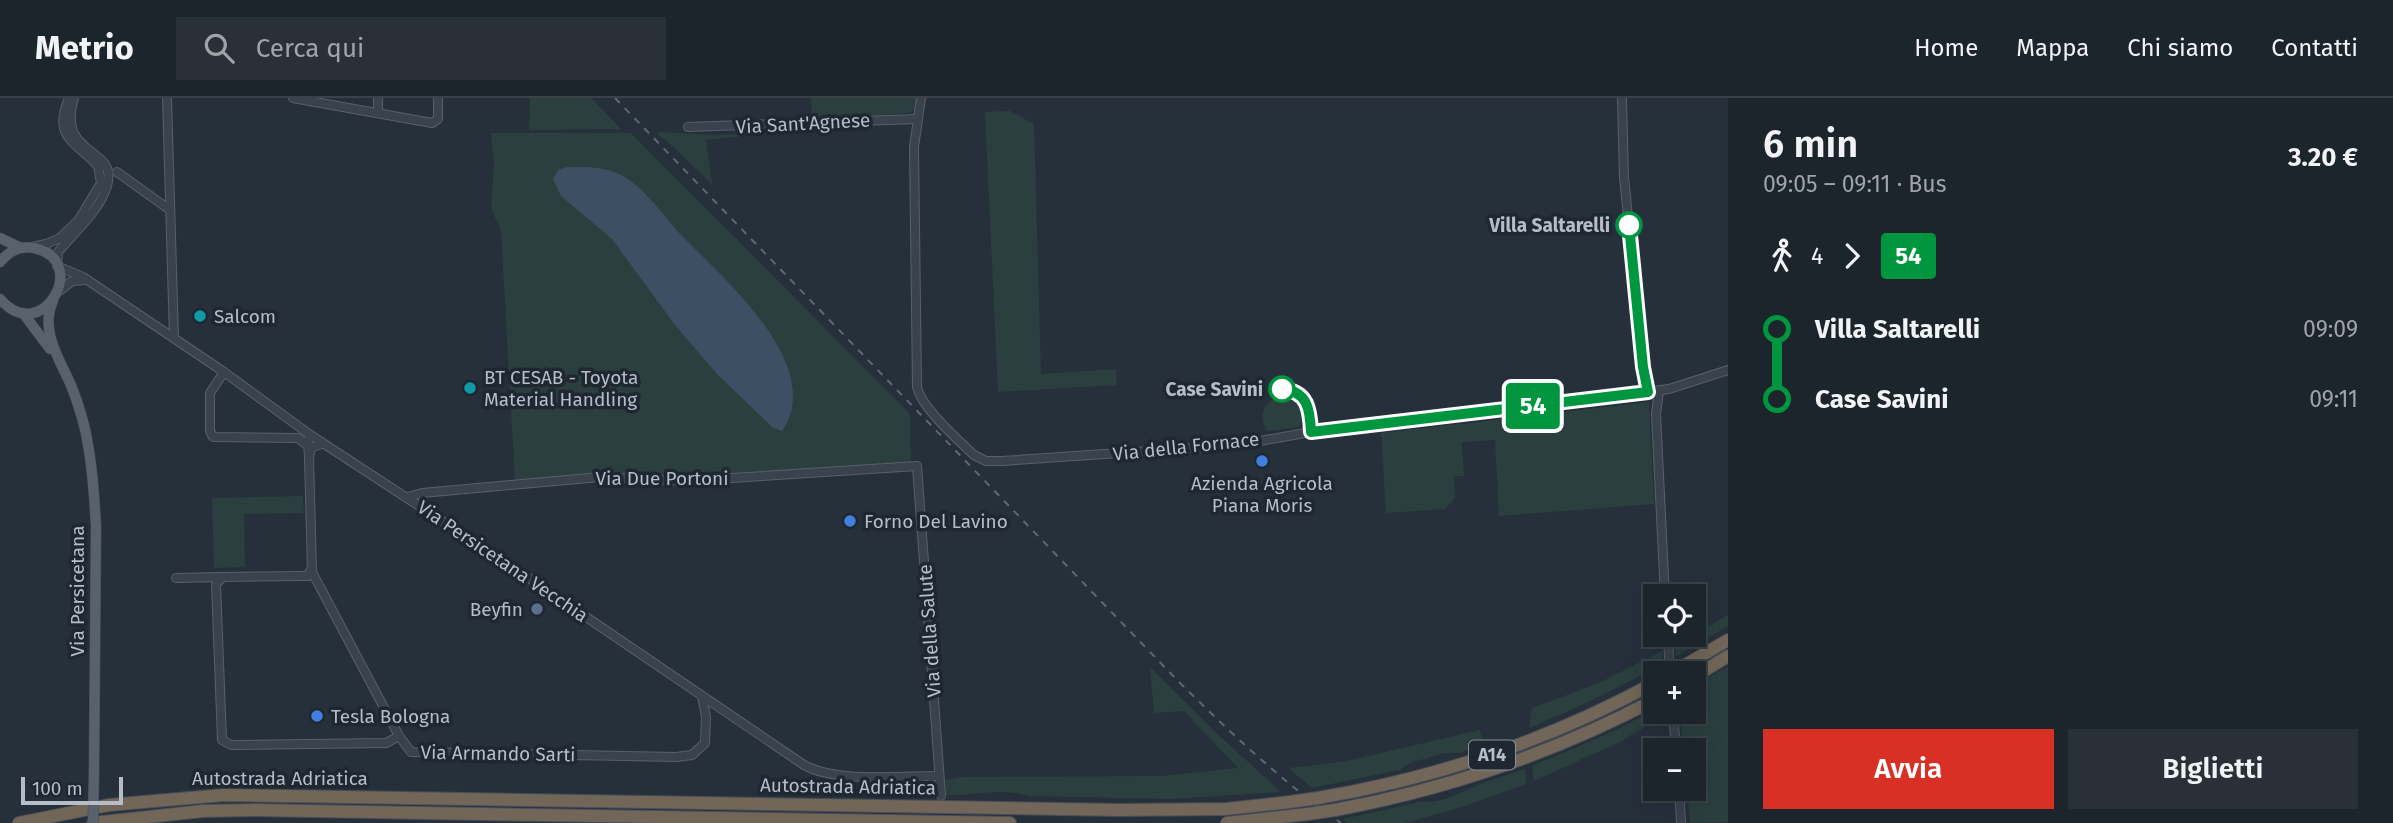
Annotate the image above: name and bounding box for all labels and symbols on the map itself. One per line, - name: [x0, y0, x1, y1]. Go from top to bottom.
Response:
- street label: Via Sant'Agnese: [735, 108, 871, 139]
- marker: Villa Saltarelli: [1616, 212, 1642, 238]
- place label: Villa Saltarelli: [1488, 214, 1610, 237]
- place label: Salcom: [214, 305, 276, 328]
- marker: Salcom: [192, 308, 208, 324]
- place label: BT CESAB - Toyota Material Handling: [484, 366, 638, 411]
- marker: Case Savini: [1269, 376, 1295, 402]
- place label: Case Savini: [1165, 378, 1263, 401]
- marker: BT CESAB - Toyota Material Handling: [462, 380, 478, 396]
- line badge: 54: [1502, 383, 1564, 429]
- street label: Via della Fornace: [1112, 427, 1260, 466]
- marker: Azienda Agricola Piana Moris: [1254, 453, 1270, 469]
- street label: Via Due Portoni: [595, 467, 729, 490]
- place label: Azienda Agricola Piana Moris: [1191, 472, 1333, 517]
- street label: Via Persicetana Vecchia: [413, 496, 593, 627]
- place label: Forno Del Lavino: [864, 510, 1008, 533]
- marker: Forno Del Lavino: [842, 513, 858, 529]
- street label: Via Persicetana: [66, 526, 89, 657]
- street label: Via della Salute: [913, 564, 946, 698]
- place label: Beyfin: [470, 598, 523, 621]
- marker: Beyfin: [529, 601, 545, 617]
- place label: Tesla Bologna: [331, 705, 450, 728]
- marker: Tesla Bologna: [309, 708, 325, 724]
- road number: A14: [1469, 740, 1515, 770]
- street label: Via Armando Sarti: [420, 741, 576, 766]
- street label: Autostrada Adriatica: [192, 767, 368, 790]
- street label: Autostrada Adriatica: [760, 773, 936, 800]
- scale bar: [21, 774, 122, 806]

